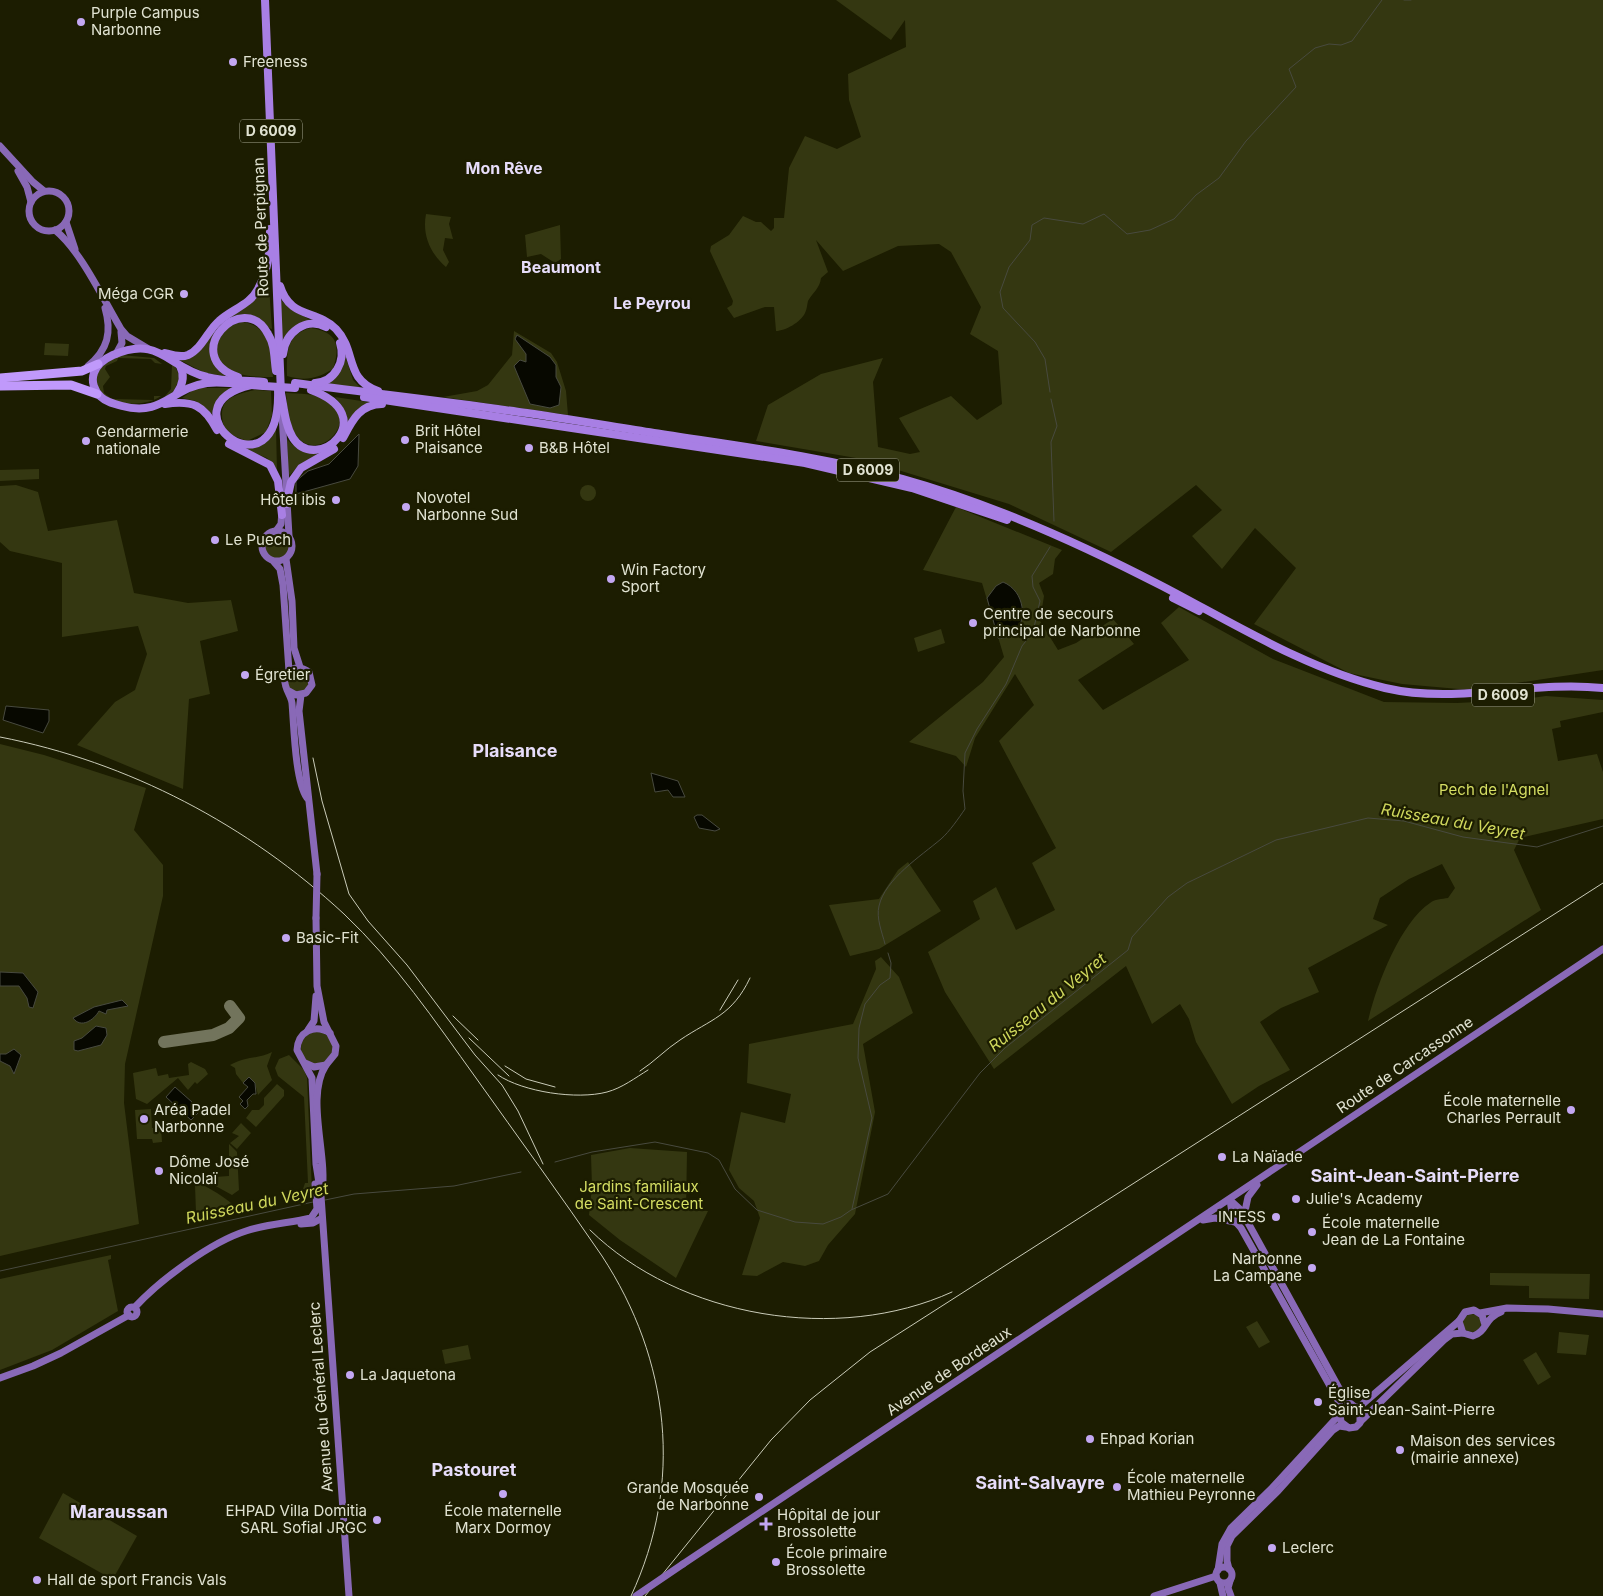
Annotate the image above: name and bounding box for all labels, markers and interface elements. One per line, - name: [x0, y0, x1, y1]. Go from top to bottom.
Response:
- place label: Purple Campus Narbonne: [91, 3, 200, 39]
- marker: Purple Campus Narbonne: [75, 16, 87, 28]
- place label: Freeness: [243, 52, 308, 71]
- marker: Freeness: [227, 56, 239, 68]
- road number: D 6009: [240, 120, 302, 142]
- street label: Route de Perpignan: [249, 157, 272, 297]
- district label: Mon Rêve: [466, 158, 542, 178]
- district label: Beaumont: [521, 257, 601, 277]
- place label: Méga CGR: [98, 284, 174, 303]
- marker: Méga CGR: [178, 288, 190, 300]
- district label: Le Peyrou: [613, 293, 691, 313]
- place label: Brit Hôtel Plaisance: [415, 421, 483, 457]
- place label: Gendarmerie nationale: [96, 422, 188, 458]
- marker: Brit Hôtel Plaisance: [399, 434, 411, 446]
- marker: Gendarmerie nationale: [80, 435, 92, 447]
- place label: B&B Hôtel: [539, 438, 610, 457]
- marker: B&B Hôtel: [523, 442, 535, 454]
- road number: D 6009: [837, 458, 899, 482]
- place label: Novotel Narbonne Sud: [416, 488, 518, 524]
- place label: Hôtel ibis: [260, 490, 326, 509]
- marker: Hôtel ibis: [330, 494, 342, 506]
- marker: Novotel Narbonne Sud: [400, 501, 412, 513]
- place label: Le Puech: [225, 530, 291, 549]
- marker: Le Puech: [209, 534, 221, 546]
- place label: Win Factory Sport: [621, 560, 707, 596]
- marker: Win Factory Sport: [605, 573, 617, 585]
- place label: Centre de secours principal de Narbonne: [983, 604, 1141, 640]
- marker: Centre de secours principal de Narbonne: [967, 617, 979, 629]
- place label: Égretier: [255, 665, 311, 684]
- marker: Égretier: [239, 669, 251, 681]
- road number: D 6009: [1472, 684, 1534, 706]
- district label: Plaisance: [473, 740, 558, 761]
- park label: Pech de l'Agnel: [1439, 780, 1549, 799]
- water label: Ruisseau du Veyret: [1380, 799, 1527, 844]
- place label: Basic-Fit: [296, 928, 359, 947]
- marker: Basic-Fit: [280, 932, 292, 944]
- water label: Ruisseau du Veyret: [984, 948, 1110, 1056]
- street label: Route de Carcassonne: [1333, 1012, 1477, 1117]
- place label: École maternelle Charles Perrault: [1443, 1091, 1561, 1127]
- place label: Aréa Padel Narbonne: [154, 1100, 231, 1136]
- marker: École maternelle Charles Perrault: [1565, 1104, 1577, 1116]
- marker: Aréa Padel Narbonne: [138, 1113, 150, 1125]
- place label: La Naïade: [1232, 1147, 1303, 1166]
- marker: La Naïade: [1216, 1151, 1228, 1163]
- place label: Dôme José Nicolaï: [169, 1152, 249, 1188]
- marker: Dôme José Nicolaï: [153, 1165, 165, 1177]
- district label: Saint-Jean-Saint-Pierre: [1310, 1165, 1520, 1186]
- park label: Jardins familiaux de Saint-Crescent: [575, 1177, 703, 1213]
- water label: Ruisseau du Veyret: [184, 1178, 331, 1228]
- place label: Julie's Academy: [1306, 1189, 1423, 1208]
- marker: Julie's Academy: [1290, 1193, 1302, 1205]
- place label: IN'ESS: [1218, 1207, 1266, 1226]
- marker: IN'ESS: [1270, 1211, 1282, 1223]
- place label: École maternelle Jean de La Fontaine: [1322, 1213, 1465, 1249]
- marker: École maternelle Jean de La Fontaine: [1306, 1226, 1318, 1238]
- place label: Narbonne La Campane: [1213, 1249, 1302, 1285]
- marker: Narbonne La Campane: [1306, 1262, 1318, 1274]
- street label: Avenue du Général Leclerc: [304, 1301, 337, 1493]
- street label: Avenue de Bordeaux: [883, 1322, 1015, 1420]
- place label: La Jaquetona: [360, 1365, 456, 1384]
- marker: La Jaquetona: [344, 1369, 356, 1381]
- place label: Église Saint-Jean-Saint-Pierre: [1328, 1383, 1495, 1419]
- marker: Église Saint-Jean-Saint-Pierre: [1312, 1396, 1324, 1408]
- place label: Ehpad Korian: [1100, 1429, 1194, 1448]
- place label: Maison des services (mairie annexe): [1410, 1431, 1556, 1467]
- marker: Ehpad Korian: [1084, 1433, 1096, 1445]
- marker: Maison des services (mairie annexe): [1394, 1444, 1406, 1456]
- district label: Pastouret: [432, 1459, 517, 1480]
- place label: École maternelle Mathieu Peyronne: [1127, 1468, 1255, 1504]
- district label: Saint-Salvayre: [975, 1472, 1105, 1493]
- place label: Grande Mosquée de Narbonne: [627, 1478, 749, 1514]
- marker: École maternelle Mathieu Peyronne: [1111, 1481, 1123, 1493]
- marker: École maternelle Marx Dormoy: [497, 1488, 509, 1500]
- marker: Grande Mosquée de Narbonne: [753, 1491, 765, 1503]
- district label: Maraussan: [70, 1501, 168, 1522]
- place label: EHPAD Villa Domitia SARL Sofial JRGC: [226, 1501, 367, 1537]
- place label: École maternelle Marx Dormoy: [444, 1501, 562, 1537]
- place label: Hôpital de jour Brossolette: [777, 1505, 881, 1541]
- marker: EHPAD Villa Domitia SARL Sofial JRGC: [371, 1514, 383, 1526]
- marker: Hôpital de jour Brossolette: [759, 1517, 773, 1531]
- place label: Leclerc: [1282, 1538, 1334, 1557]
- marker: Leclerc: [1266, 1542, 1278, 1554]
- place label: École primaire Brossolette: [786, 1543, 887, 1579]
- marker: École primaire Brossolette: [770, 1556, 782, 1568]
- place label: Hall de sport Francis Vals: [47, 1570, 227, 1589]
- marker: Hall de sport Francis Vals: [31, 1574, 43, 1586]

